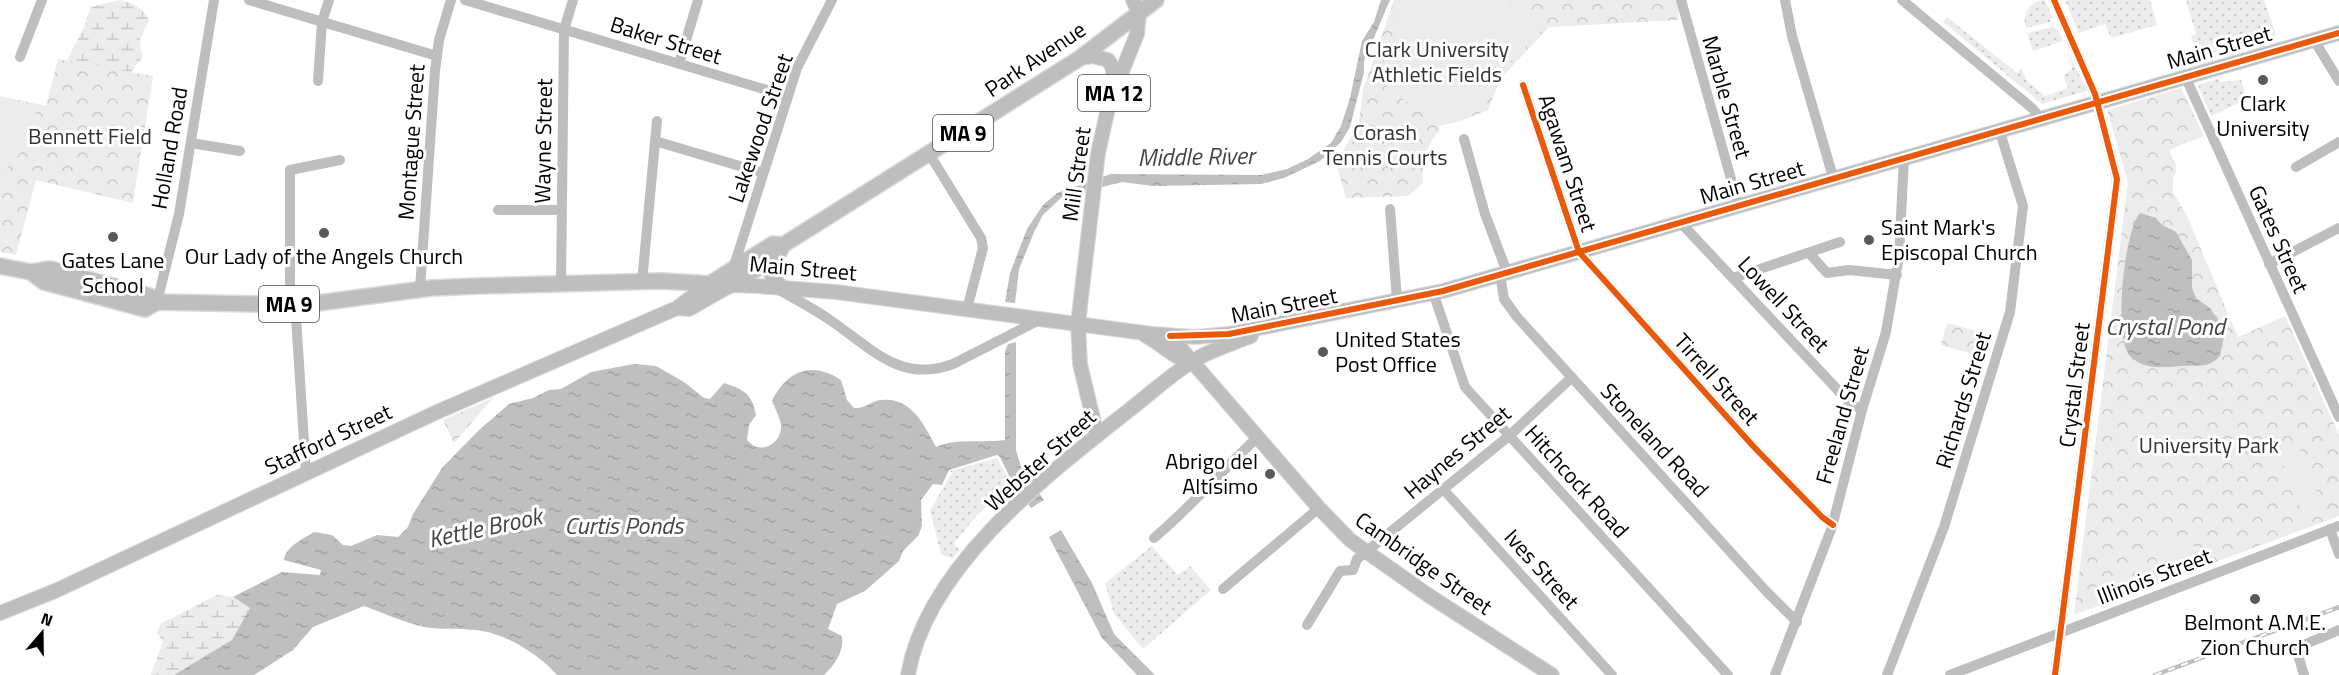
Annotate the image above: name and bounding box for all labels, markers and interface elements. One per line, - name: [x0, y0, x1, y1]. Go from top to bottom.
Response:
- street label: Baker Street: [606, 7, 726, 73]
- street label: Park Avenue: [978, 13, 1092, 105]
- street label: Main Street: [2163, 16, 2276, 78]
- park label: Clark University Athletic Fields: [1365, 32, 1510, 91]
- street label: Marble Street: [1693, 32, 1761, 163]
- street label: Lakewood Street: [719, 49, 802, 207]
- street label: Montague Street: [389, 63, 433, 221]
- marker: Clark University: [2256, 73, 2270, 87]
- road number: MA 12: [1078, 75, 1150, 111]
- street label: Wayne Street: [525, 78, 561, 204]
- street label: Holland Road: [142, 84, 196, 212]
- place label: Clark University: [2216, 86, 2310, 145]
- street label: Agawam Street: [1530, 90, 1606, 236]
- road number: MA 9: [933, 115, 993, 151]
- park label: Corash Tennis Courts: [1323, 115, 1447, 174]
- park label: Bennett Field: [28, 119, 152, 153]
- street label: Mill Street: [1053, 124, 1099, 223]
- water label: Middle River: [1137, 137, 1258, 175]
- street label: Main Street: [1696, 151, 1809, 213]
- street label: Gates Street: [2240, 179, 2318, 299]
- place label: Saint Mark's Episcopal Church: [1881, 210, 2038, 269]
- marker: Our Lady of the Angels Church: [317, 226, 331, 240]
- marker: Gates Lane School: [106, 230, 120, 244]
- marker: Saint Mark's Episcopal Church: [1862, 233, 1876, 247]
- place label: Our Lady of the Angels Church: [185, 239, 463, 273]
- place label: Gates Lane School: [62, 243, 164, 302]
- street label: Main Street: [748, 246, 858, 290]
- street label: Lowell Street: [1730, 248, 1838, 360]
- street label: Main Street: [1228, 278, 1340, 332]
- road number: MA 9: [259, 286, 319, 322]
- water label: Crystal Pond: [2105, 308, 2228, 344]
- street label: Crystal Street: [2049, 320, 2099, 449]
- place label: United States Post Office: [1335, 322, 1461, 381]
- street label: Tirrell Street: [1666, 325, 1768, 433]
- street label: Richards Street: [1926, 327, 2000, 473]
- street label: Freeland Street: [1806, 342, 1878, 488]
- marker: United States Post Office: [1316, 345, 1330, 359]
- street label: Stoneland Road: [1593, 375, 1717, 505]
- street label: Stafford Street: [259, 395, 398, 483]
- street label: Haynes Street: [1396, 397, 1518, 507]
- street label: Webster Street: [977, 400, 1104, 519]
- street label: Hitchcock Road: [1517, 417, 1637, 545]
- park label: University Park: [2139, 428, 2280, 462]
- place label: Abrigo del Altísimo: [1165, 444, 1258, 503]
- marker: Abrigo del Altísimo: [1263, 467, 1277, 481]
- water label: Kettle Brook: [425, 497, 548, 557]
- street label: Cambridge Street: [1348, 503, 1500, 623]
- water label: Curtis Ponds: [565, 507, 685, 543]
- street label: Ives Street: [1496, 521, 1588, 617]
- street label: Illinois Street: [2092, 538, 2217, 613]
- marker: Belmont A.M.E. Zion Church: [2248, 592, 2262, 606]
- north arrow: [12, 603, 72, 663]
- place label: Belmont A.M.E. Zion Church: [2184, 605, 2326, 664]
- text: N: [38, 606, 56, 632]

